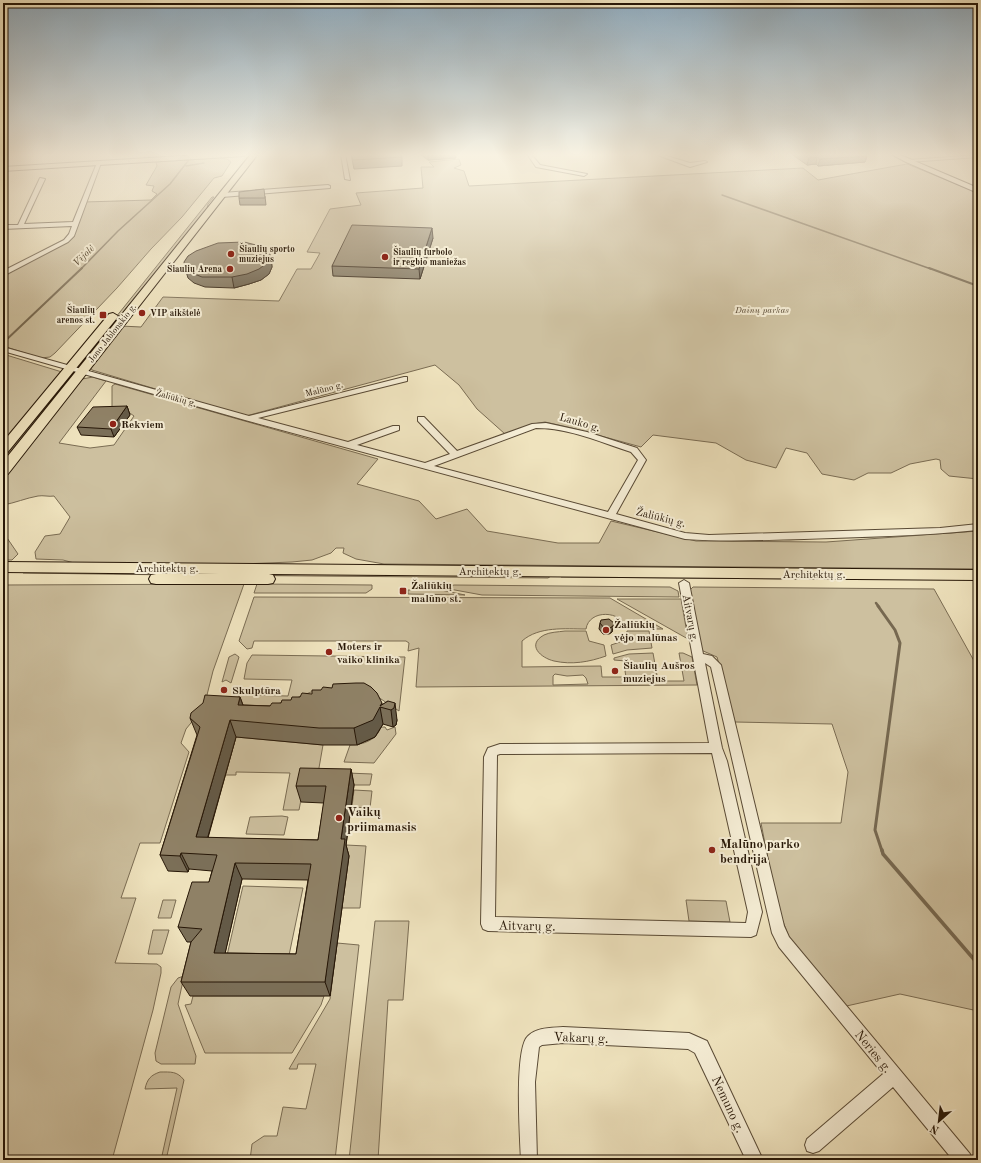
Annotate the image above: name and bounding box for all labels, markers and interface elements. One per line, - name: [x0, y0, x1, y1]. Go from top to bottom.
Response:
- place label: Šiaulių sporto muziejus: [239, 242, 295, 264]
- water label: Vijolė: [71, 243, 97, 269]
- place label: Šiaulių furbolo ir regbio maniežas: [393, 245, 466, 267]
- marker: Šiaulių sporto muziejus: [226, 249, 236, 259]
- marker: Šiaulių furbolo ir regbio maniežas: [380, 252, 390, 262]
- place label: Šiaulių Arena: [167, 262, 222, 274]
- marker: Šiaulių Arena: [225, 264, 235, 274]
- street label: Jono Jablonskio g.: [87, 302, 138, 365]
- place label: Šiaulių arenos st.: [57, 303, 95, 325]
- park label: Dainų parkas: [734, 306, 789, 315]
- marker: VIP aikštelė: [137, 308, 147, 318]
- place label: VIP aikštelė: [150, 308, 200, 318]
- marker: Šiaulių arenos st.: [98, 310, 108, 320]
- street label: Malūno g.: [304, 380, 344, 399]
- street label: Žaliūkių g.: [155, 387, 197, 409]
- street label: Lauko g.: [558, 412, 601, 435]
- marker: Rekviem: [108, 419, 118, 429]
- place label: Rekviem: [121, 420, 164, 431]
- street label: Žaliūkių g.: [635, 505, 687, 530]
- street label: Architektų g.: [135, 564, 199, 575]
- street label: Architektų g.: [458, 567, 522, 578]
- street label: Architektų g.: [782, 570, 846, 581]
- place label: Žaliūkių malūno st.: [411, 579, 461, 605]
- marker: Žaliūkių malūno st.: [398, 586, 408, 596]
- street label: Aitvarų g.: [679, 593, 700, 643]
- place label: Žaliūkių vėjo malūnas: [614, 618, 678, 644]
- marker: Žaliūkių vėjo malūnas: [601, 625, 611, 635]
- place label: Moters ir vaiko klinika: [337, 642, 400, 666]
- marker: Moters ir vaiko klinika: [324, 647, 334, 657]
- place label: Šiaulių Aušros muziejus: [623, 659, 695, 685]
- marker: Šiaulių Aušros muziejus: [610, 666, 620, 676]
- marker: Skulptūra: [219, 685, 229, 695]
- place label: Skulptūra: [232, 686, 281, 697]
- place label: Vaikų priimamasis: [347, 806, 417, 834]
- marker: Vaikų priimamasis: [334, 813, 344, 823]
- place label: Malūno parko bendrija: [720, 838, 800, 866]
- marker: Malūno parko bendrija: [707, 845, 717, 855]
- street label: Aitvarų g.: [498, 919, 556, 934]
- street label: Neries g.: [852, 1028, 894, 1076]
- street label: Vakarų g.: [553, 1031, 609, 1046]
- street label: Nemuno g.: [709, 1074, 746, 1135]
- north arrow: [919, 1101, 959, 1141]
- text: N: [928, 1121, 941, 1135]

